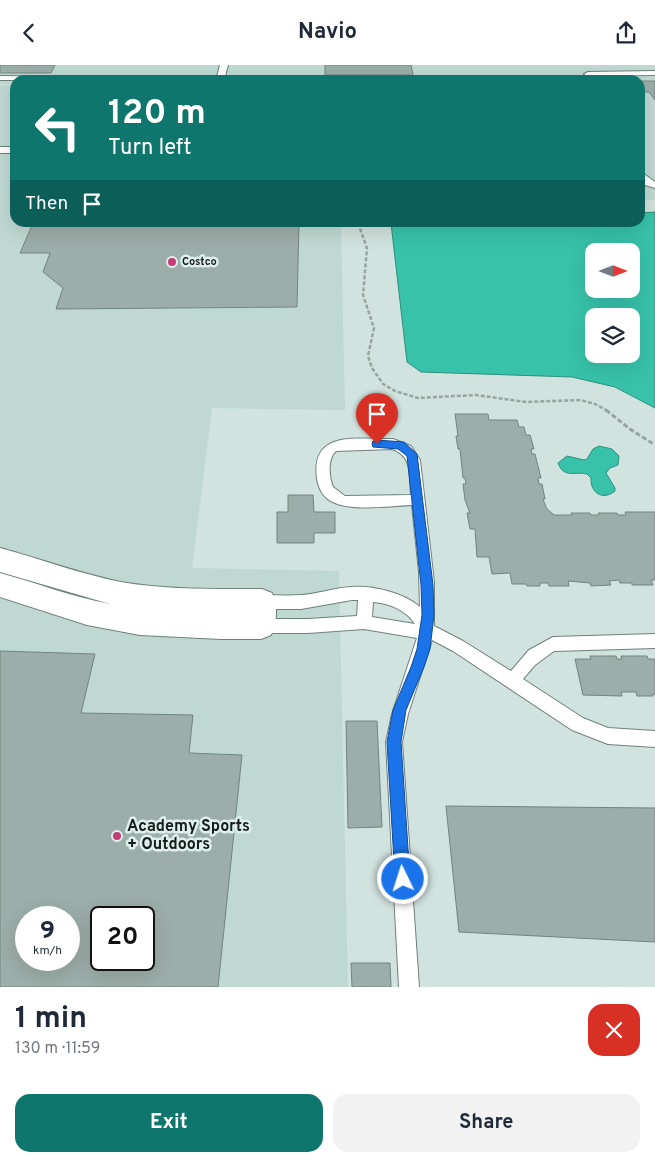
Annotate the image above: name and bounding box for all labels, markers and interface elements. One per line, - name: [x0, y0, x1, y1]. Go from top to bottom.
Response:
- icon: back: [15, 19, 43, 47]
- text: Navio: [298, 19, 357, 46]
- icon: share: [612, 19, 640, 47]
- text: 120 m: [108, 92, 206, 136]
- icon: left: [25, 95, 90, 160]
- text: Turn left: [108, 135, 191, 162]
- icon: arrive: [78, 190, 106, 218]
- text: Then: [25, 192, 68, 216]
- north arrow: [585, 243, 640, 297]
- map controls: [585, 243, 640, 363]
- place label: Costco: [182, 255, 217, 269]
- marker: Costco: [166, 256, 178, 268]
- button: layers: [585, 308, 640, 363]
- pin: [356, 393, 398, 444]
- icon: arrive: [363, 400, 391, 428]
- place label: Academy Sports + Outdoors: [127, 817, 250, 855]
- marker: Academy Sports + Outdoors: [111, 830, 123, 842]
- position arrow: [376, 852, 428, 904]
- speed limit sign: 20: [90, 906, 155, 971]
- text: 9: [40, 916, 55, 948]
- text: km/h: [33, 943, 62, 959]
- text: 1 min: [15, 1001, 87, 1038]
- button: close: [588, 1004, 640, 1056]
- text: 130 m · 11:59: [15, 1039, 100, 1059]
- button: Exit: [15, 1094, 323, 1152]
- button: Share: [333, 1094, 640, 1152]

